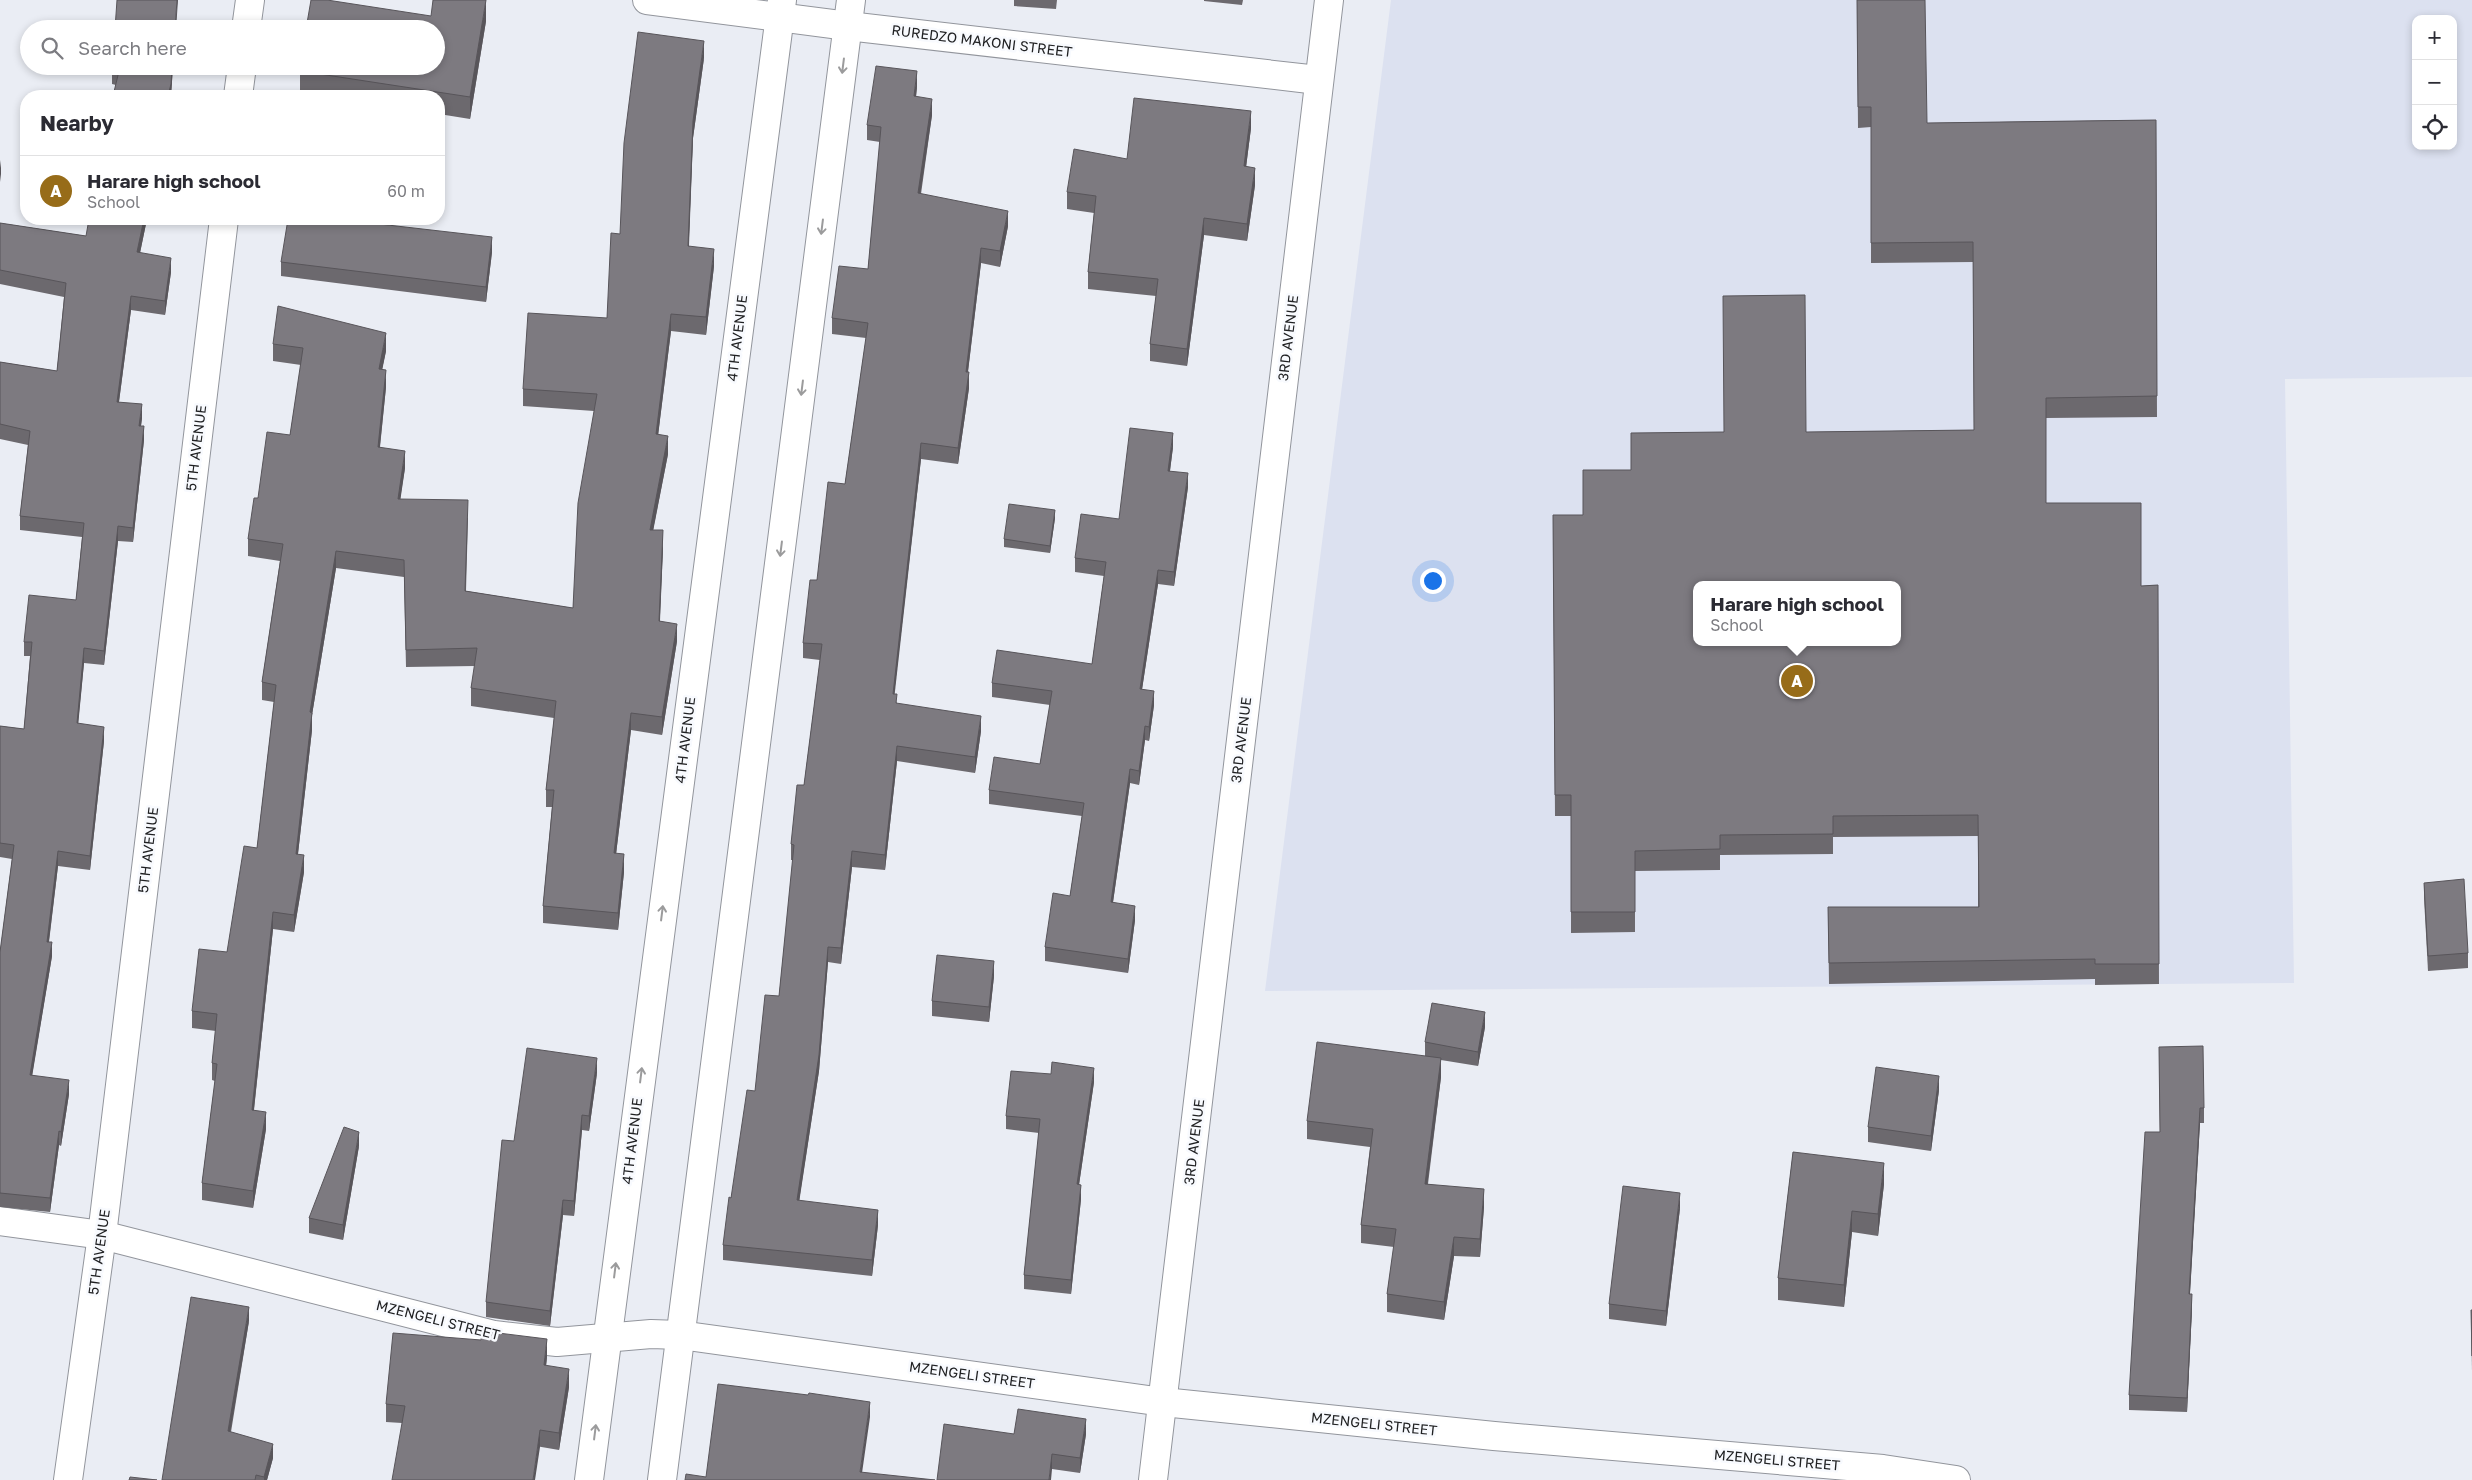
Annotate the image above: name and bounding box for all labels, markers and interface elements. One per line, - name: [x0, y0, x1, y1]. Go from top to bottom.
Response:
- map controls: [2412, 15, 2457, 150]
- button: +: [2412, 15, 2457, 60]
- search box: [20, 20, 445, 75]
- street label: RUREDZO MAKONI STREET: [891, 21, 1074, 60]
- icon: search: [38, 34, 66, 62]
- text: Search here: [78, 36, 187, 59]
- one-way arrow: [838, 57, 848, 73]
- button: −: [2412, 60, 2457, 105]
- button: locate: [2412, 105, 2457, 150]
- text: Nearby: [40, 110, 114, 136]
- text: Harare high school: [87, 169, 261, 192]
- text: A: [50, 181, 62, 201]
- text: 60 m: [387, 181, 425, 201]
- text: School: [87, 192, 140, 212]
- one-way arrow: [817, 219, 827, 235]
- street label: 4TH AVENUE: [723, 294, 750, 382]
- street label: 3RD AVENUE: [1274, 294, 1301, 382]
- one-way arrow: [797, 380, 807, 396]
- street label: 5TH AVENUE: [182, 404, 209, 492]
- one-way arrow: [776, 541, 786, 557]
- your location: [1420, 568, 1446, 594]
- popup: [1693, 581, 1901, 646]
- text: Harare high school: [1710, 592, 1884, 615]
- text: School: [1710, 615, 1763, 635]
- pin: A: [1781, 662, 1813, 700]
- street label: 4TH AVENUE: [671, 696, 698, 784]
- street label: 3RD AVENUE: [1227, 696, 1254, 784]
- street label: 5TH AVENUE: [134, 806, 161, 894]
- one-way arrow: [657, 906, 667, 922]
- one-way arrow: [636, 1067, 646, 1083]
- street label: 4TH AVENUE: [618, 1097, 645, 1185]
- street label: 3RD AVENUE: [1180, 1098, 1207, 1186]
- street label: 5TH AVENUE: [84, 1208, 113, 1296]
- one-way arrow: [610, 1263, 620, 1279]
- street label: MZENGELI STREET: [375, 1296, 502, 1343]
- street label: MZENGELI STREET: [908, 1357, 1036, 1392]
- street label: MZENGELI STREET: [1310, 1408, 1438, 1439]
- one-way arrow: [590, 1424, 600, 1440]
- street label: MZENGELI STREET: [1713, 1446, 1841, 1474]

